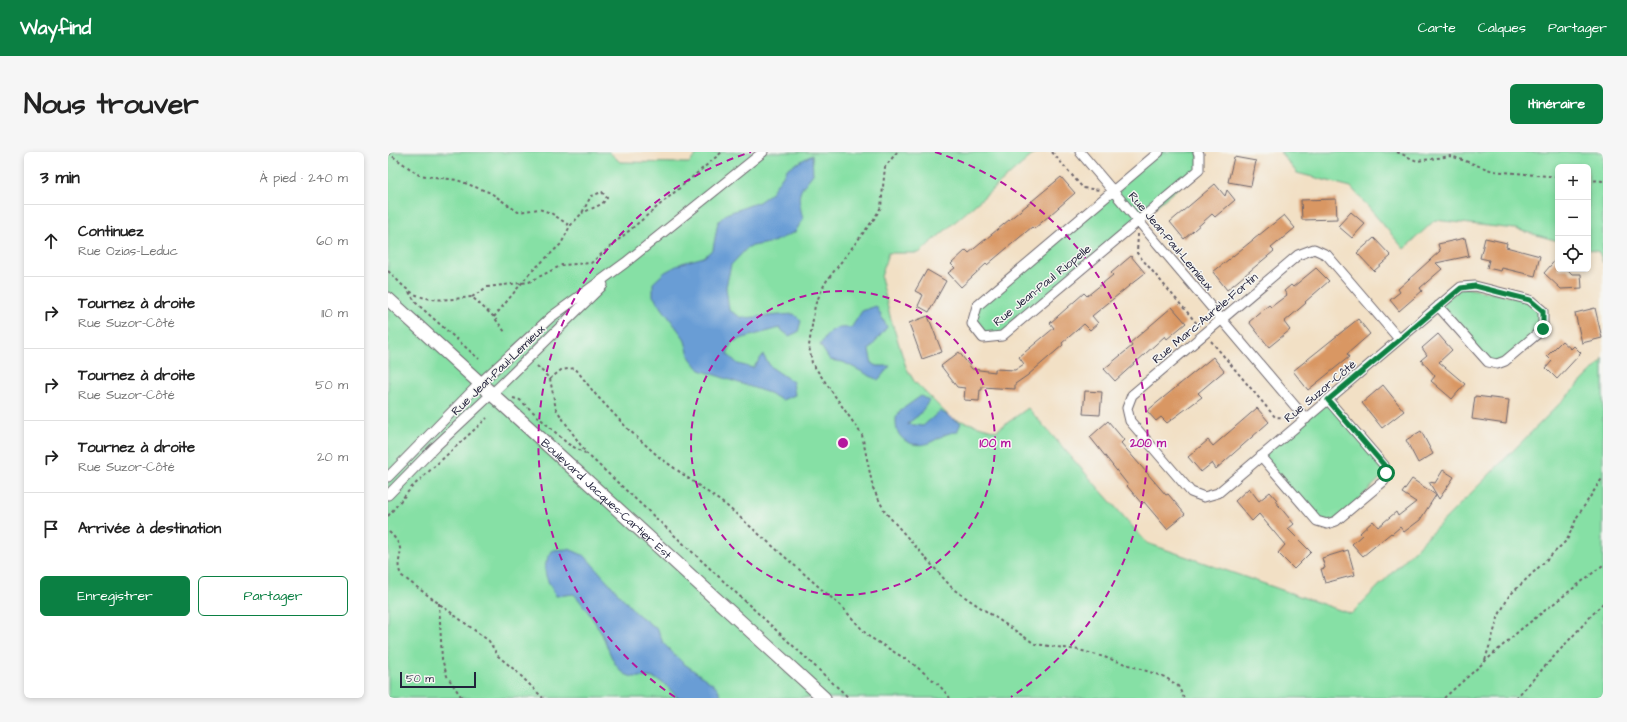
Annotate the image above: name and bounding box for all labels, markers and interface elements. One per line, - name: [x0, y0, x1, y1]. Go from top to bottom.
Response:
- text: Wayfind: [20, 15, 91, 42]
- text: Carte: [1418, 18, 1456, 38]
- text: Calques: [1478, 18, 1526, 38]
- text: Partager: [1548, 18, 1607, 38]
- button: Itinéraire: [1510, 84, 1603, 124]
- text: Nous trouver: [24, 85, 199, 124]
- map controls: [1555, 164, 1591, 272]
- button: +: [1555, 164, 1591, 200]
- text: 3 min: [40, 166, 80, 190]
- text: À pied · 240 m: [260, 169, 348, 187]
- street label: Rue Jean-Paul-Lemieux: [1124, 188, 1217, 295]
- button: −: [1555, 200, 1591, 236]
- text: Continuez: [78, 221, 144, 242]
- icon: ahead: [40, 230, 62, 252]
- text: 60 m: [316, 232, 348, 250]
- button: locate: [1555, 236, 1591, 272]
- street label: Rue Jean-Paul Riopelle: [990, 240, 1095, 330]
- text: Rue Ozias-Leduc: [78, 242, 178, 260]
- street label: Rue Marc-Aurèle-Fortin: [1149, 269, 1262, 368]
- text: Tournez à droite: [78, 293, 195, 314]
- icon: right: [40, 302, 62, 324]
- text: 110 m: [321, 304, 348, 322]
- text: Rue Suzor-Côté: [78, 314, 175, 332]
- route end: [1534, 320, 1552, 338]
- street label: Rue Jean-Paul-Lemieux: [448, 321, 549, 420]
- street label: Rue Suzor-Côté: [1281, 356, 1360, 427]
- text: Tournez à droite: [78, 365, 195, 386]
- icon: right: [40, 374, 62, 396]
- text: 50 m: [315, 376, 348, 394]
- text: Rue Suzor-Côté: [78, 386, 175, 404]
- street label: Boulevard Jacques-Cartier Est: [537, 435, 675, 564]
- text: 100 m: [980, 435, 1011, 452]
- text: 200 m: [1129, 435, 1167, 452]
- centre of rings: [836, 436, 850, 450]
- text: Tournez à droite: [78, 437, 195, 458]
- icon: right: [40, 446, 62, 468]
- text: 20 m: [317, 448, 348, 466]
- text: Rue Suzor-Côté: [78, 458, 175, 476]
- route start: [1377, 464, 1395, 482]
- icon: arrive: [40, 518, 62, 540]
- text: Arrivée à destination: [78, 518, 221, 539]
- button: Enregistrer: [40, 576, 190, 616]
- button: Partager: [198, 576, 348, 616]
- scale bar: [400, 670, 476, 689]
- text: 50 m: [406, 671, 434, 686]

